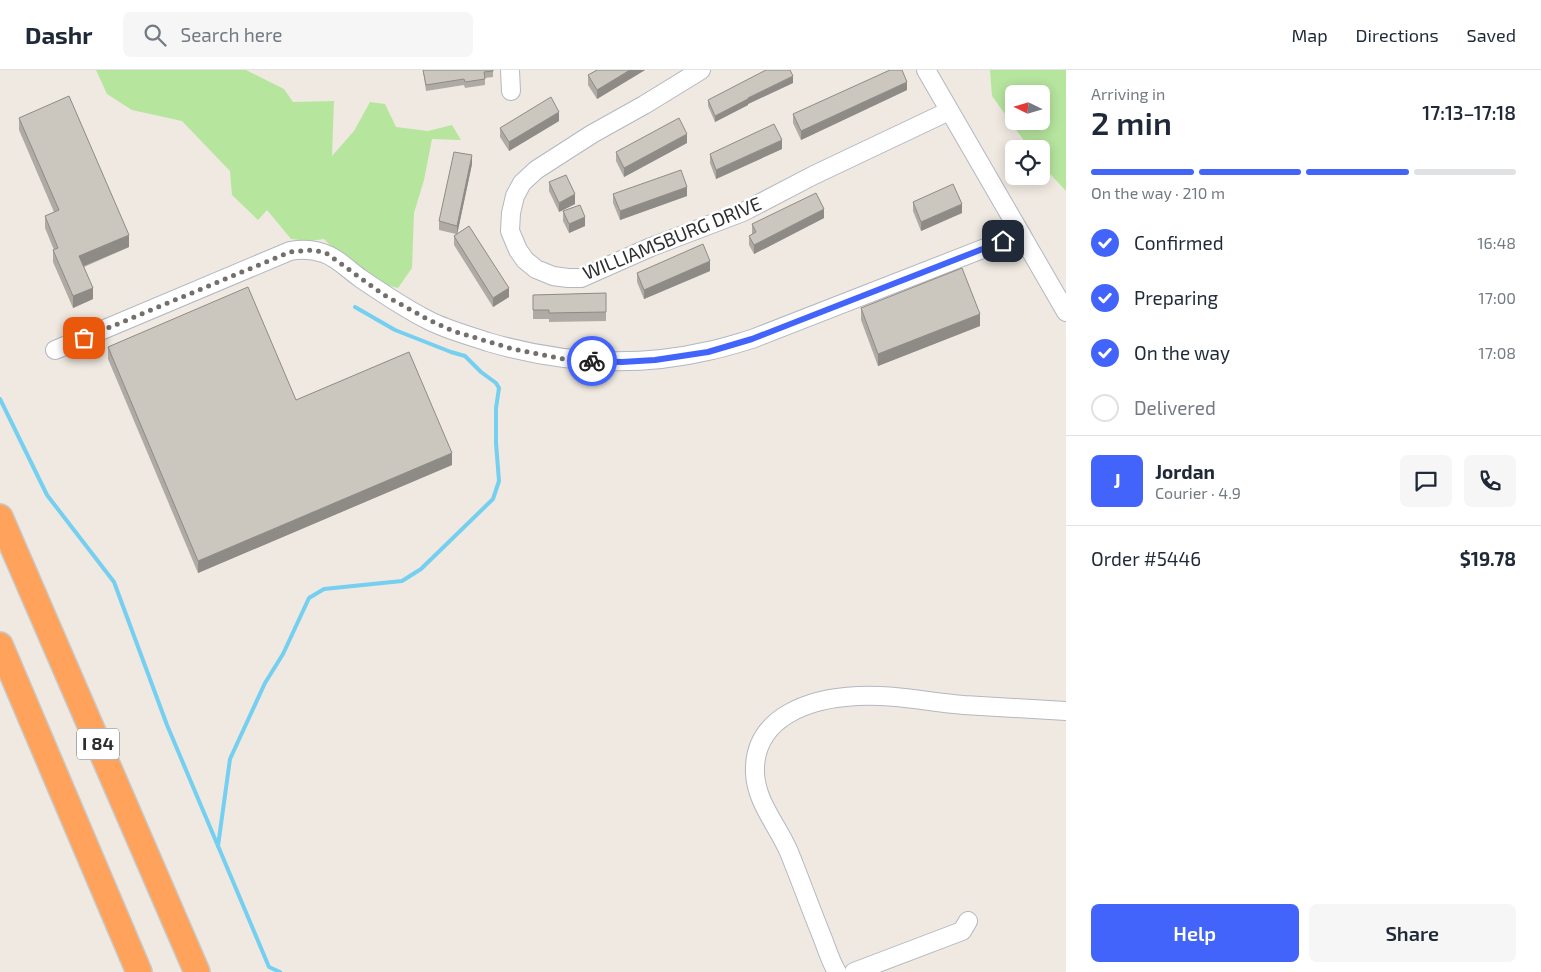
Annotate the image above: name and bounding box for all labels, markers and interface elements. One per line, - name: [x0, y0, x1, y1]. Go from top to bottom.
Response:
- search box: [123, 12, 473, 57]
- text: Dashr: [25, 20, 93, 49]
- icon: search: [141, 21, 169, 49]
- text: Search here: [181, 23, 283, 46]
- text: Map: [1291, 24, 1328, 46]
- text: Directions: [1356, 24, 1439, 46]
- text: Saved: [1467, 24, 1516, 46]
- text: Arriving in: [1091, 84, 1165, 103]
- north arrow: [1005, 85, 1050, 130]
- map controls: [1005, 85, 1050, 185]
- text: 17:13–17:18: [1422, 101, 1516, 124]
- text: 2 min: [1091, 103, 1172, 141]
- button: locate: [1005, 140, 1050, 185]
- text: On the way · 210 m: [1091, 183, 1225, 202]
- street label: WILLIAMSBURG DRIVE: [579, 191, 764, 284]
- pin: [982, 220, 1024, 262]
- icon: home: [989, 227, 1017, 255]
- icon: check: [1091, 229, 1119, 257]
- text: Confirmed: [1134, 231, 1224, 254]
- text: 16:48: [1477, 233, 1516, 252]
- icon: check: [1091, 284, 1119, 312]
- text: Preparing: [1134, 286, 1218, 309]
- text: 17:00: [1478, 288, 1516, 307]
- pin: [63, 317, 105, 359]
- icon: bag: [70, 324, 98, 352]
- courier: [567, 336, 617, 386]
- icon: check: [1091, 339, 1119, 367]
- text: On the way: [1134, 341, 1230, 364]
- text: 17:08: [1478, 343, 1516, 362]
- icon: bike: [578, 347, 606, 375]
- text: Delivered: [1134, 396, 1216, 419]
- button: chat: [1400, 455, 1452, 507]
- button: phone: [1464, 455, 1516, 507]
- text: Jordan: [1155, 460, 1215, 483]
- text: J: [1113, 469, 1121, 492]
- text: Courier · 4.9: [1155, 483, 1241, 502]
- text: Order #5446: [1091, 547, 1201, 570]
- text: $19.78: [1460, 547, 1516, 570]
- road number: I 84: [77, 729, 119, 760]
- button: Help: [1091, 904, 1299, 962]
- button: Share: [1309, 904, 1516, 962]

